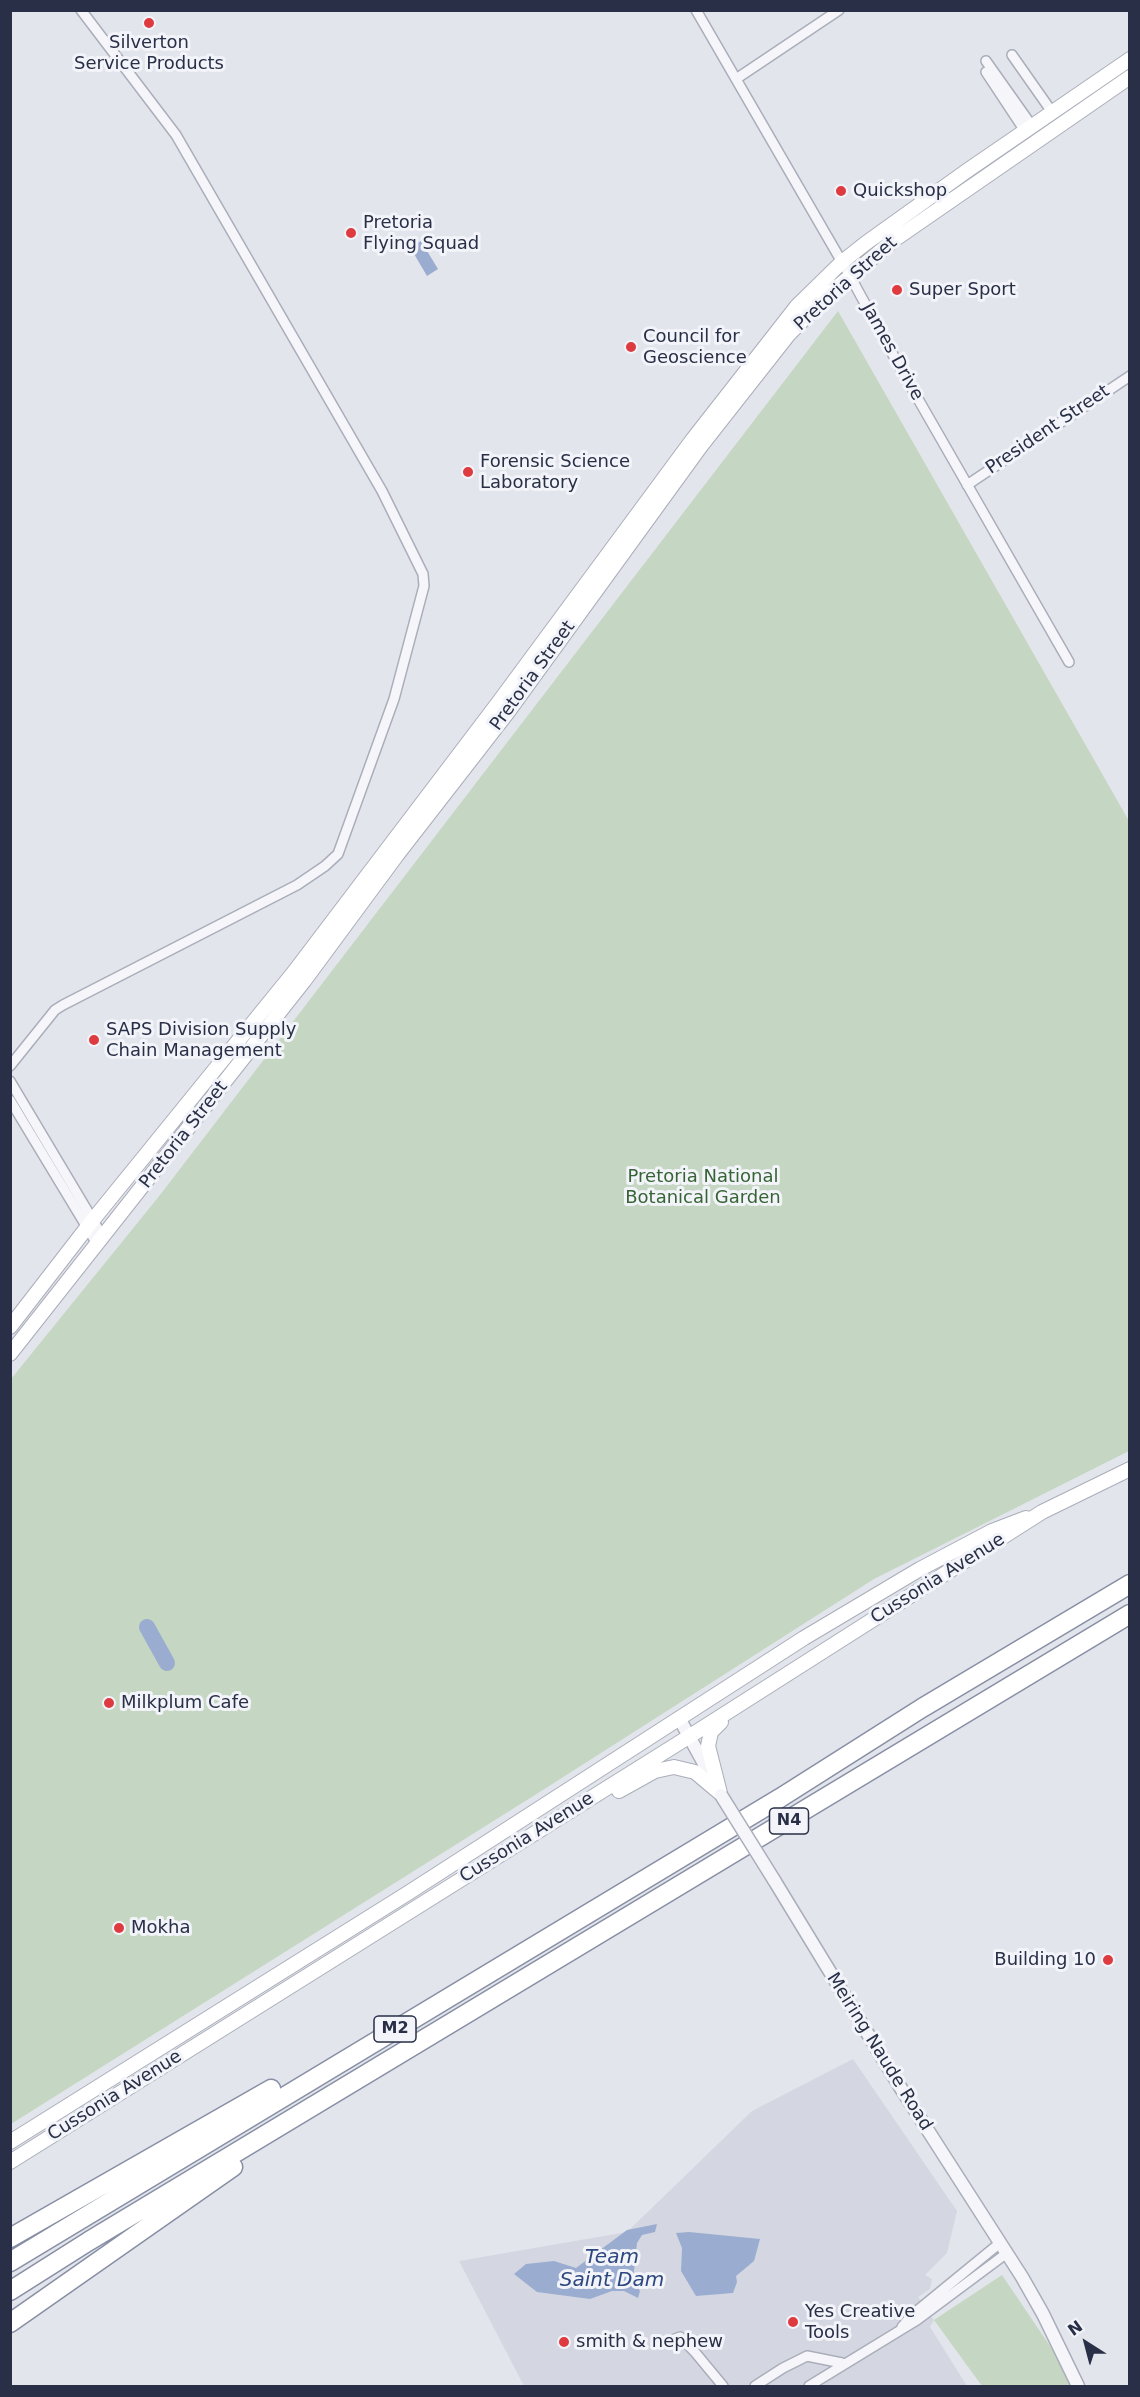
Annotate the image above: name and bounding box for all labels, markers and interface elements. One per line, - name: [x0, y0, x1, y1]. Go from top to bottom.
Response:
- marker: Silverton Service Products: [142, 16, 156, 30]
- place label: Silverton Service Products: [74, 32, 224, 74]
- place label: Quickshop: [853, 180, 947, 202]
- marker: Quickshop: [834, 184, 848, 198]
- place label: Pretoria Flying Squad: [363, 212, 479, 254]
- marker: Pretoria Flying Squad: [344, 226, 358, 240]
- street label: Pretoria Street: [790, 232, 902, 336]
- place label: Super Sport: [909, 279, 1016, 301]
- marker: Super Sport: [890, 283, 904, 297]
- street label: James Drive: [856, 300, 928, 404]
- place label: Council for Geoscience: [643, 326, 747, 368]
- marker: Council for Geoscience: [624, 340, 638, 354]
- street label: President Street: [982, 381, 1114, 479]
- place label: Forensic Science Laboratory: [480, 451, 630, 494]
- marker: Forensic Science Laboratory: [461, 465, 475, 479]
- street label: Pretoria Street: [486, 617, 580, 735]
- place label: SAPS Division Supply Chain Management: [106, 1019, 296, 1062]
- marker: SAPS Division Supply Chain Management: [87, 1033, 101, 1047]
- street label: Pretoria Street: [135, 1077, 233, 1193]
- park label: Pretoria National Botanical Garden: [625, 1166, 781, 1208]
- street label: Cussonia Avenue: [867, 1529, 1009, 1629]
- place label: Milkplum Cafe: [121, 1692, 249, 1714]
- marker: Milkplum Cafe: [102, 1696, 116, 1710]
- street label: Cussonia Avenue: [456, 1788, 598, 1888]
- road number: N4: [770, 1808, 808, 1834]
- place label: Mokha: [131, 1917, 190, 1939]
- marker: Mokha: [112, 1921, 126, 1935]
- place label: Building 10: [994, 1949, 1096, 1971]
- marker: Building 10: [1101, 1953, 1115, 1967]
- street label: Meiring Naude Road: [822, 1969, 936, 2135]
- road number: M2: [374, 2016, 416, 2042]
- street label: Cussonia Avenue: [44, 2046, 186, 2146]
- water label: Team Saint Dam: [560, 2246, 664, 2293]
- place label: Yes Creative Tools: [805, 2301, 915, 2344]
- north arrow: [1056, 2313, 1116, 2373]
- marker: Yes Creative Tools: [786, 2315, 800, 2329]
- text: N: [1064, 2316, 1086, 2340]
- place label: smith & nephew: [576, 2331, 723, 2353]
- marker: smith & nephew: [557, 2335, 571, 2349]

